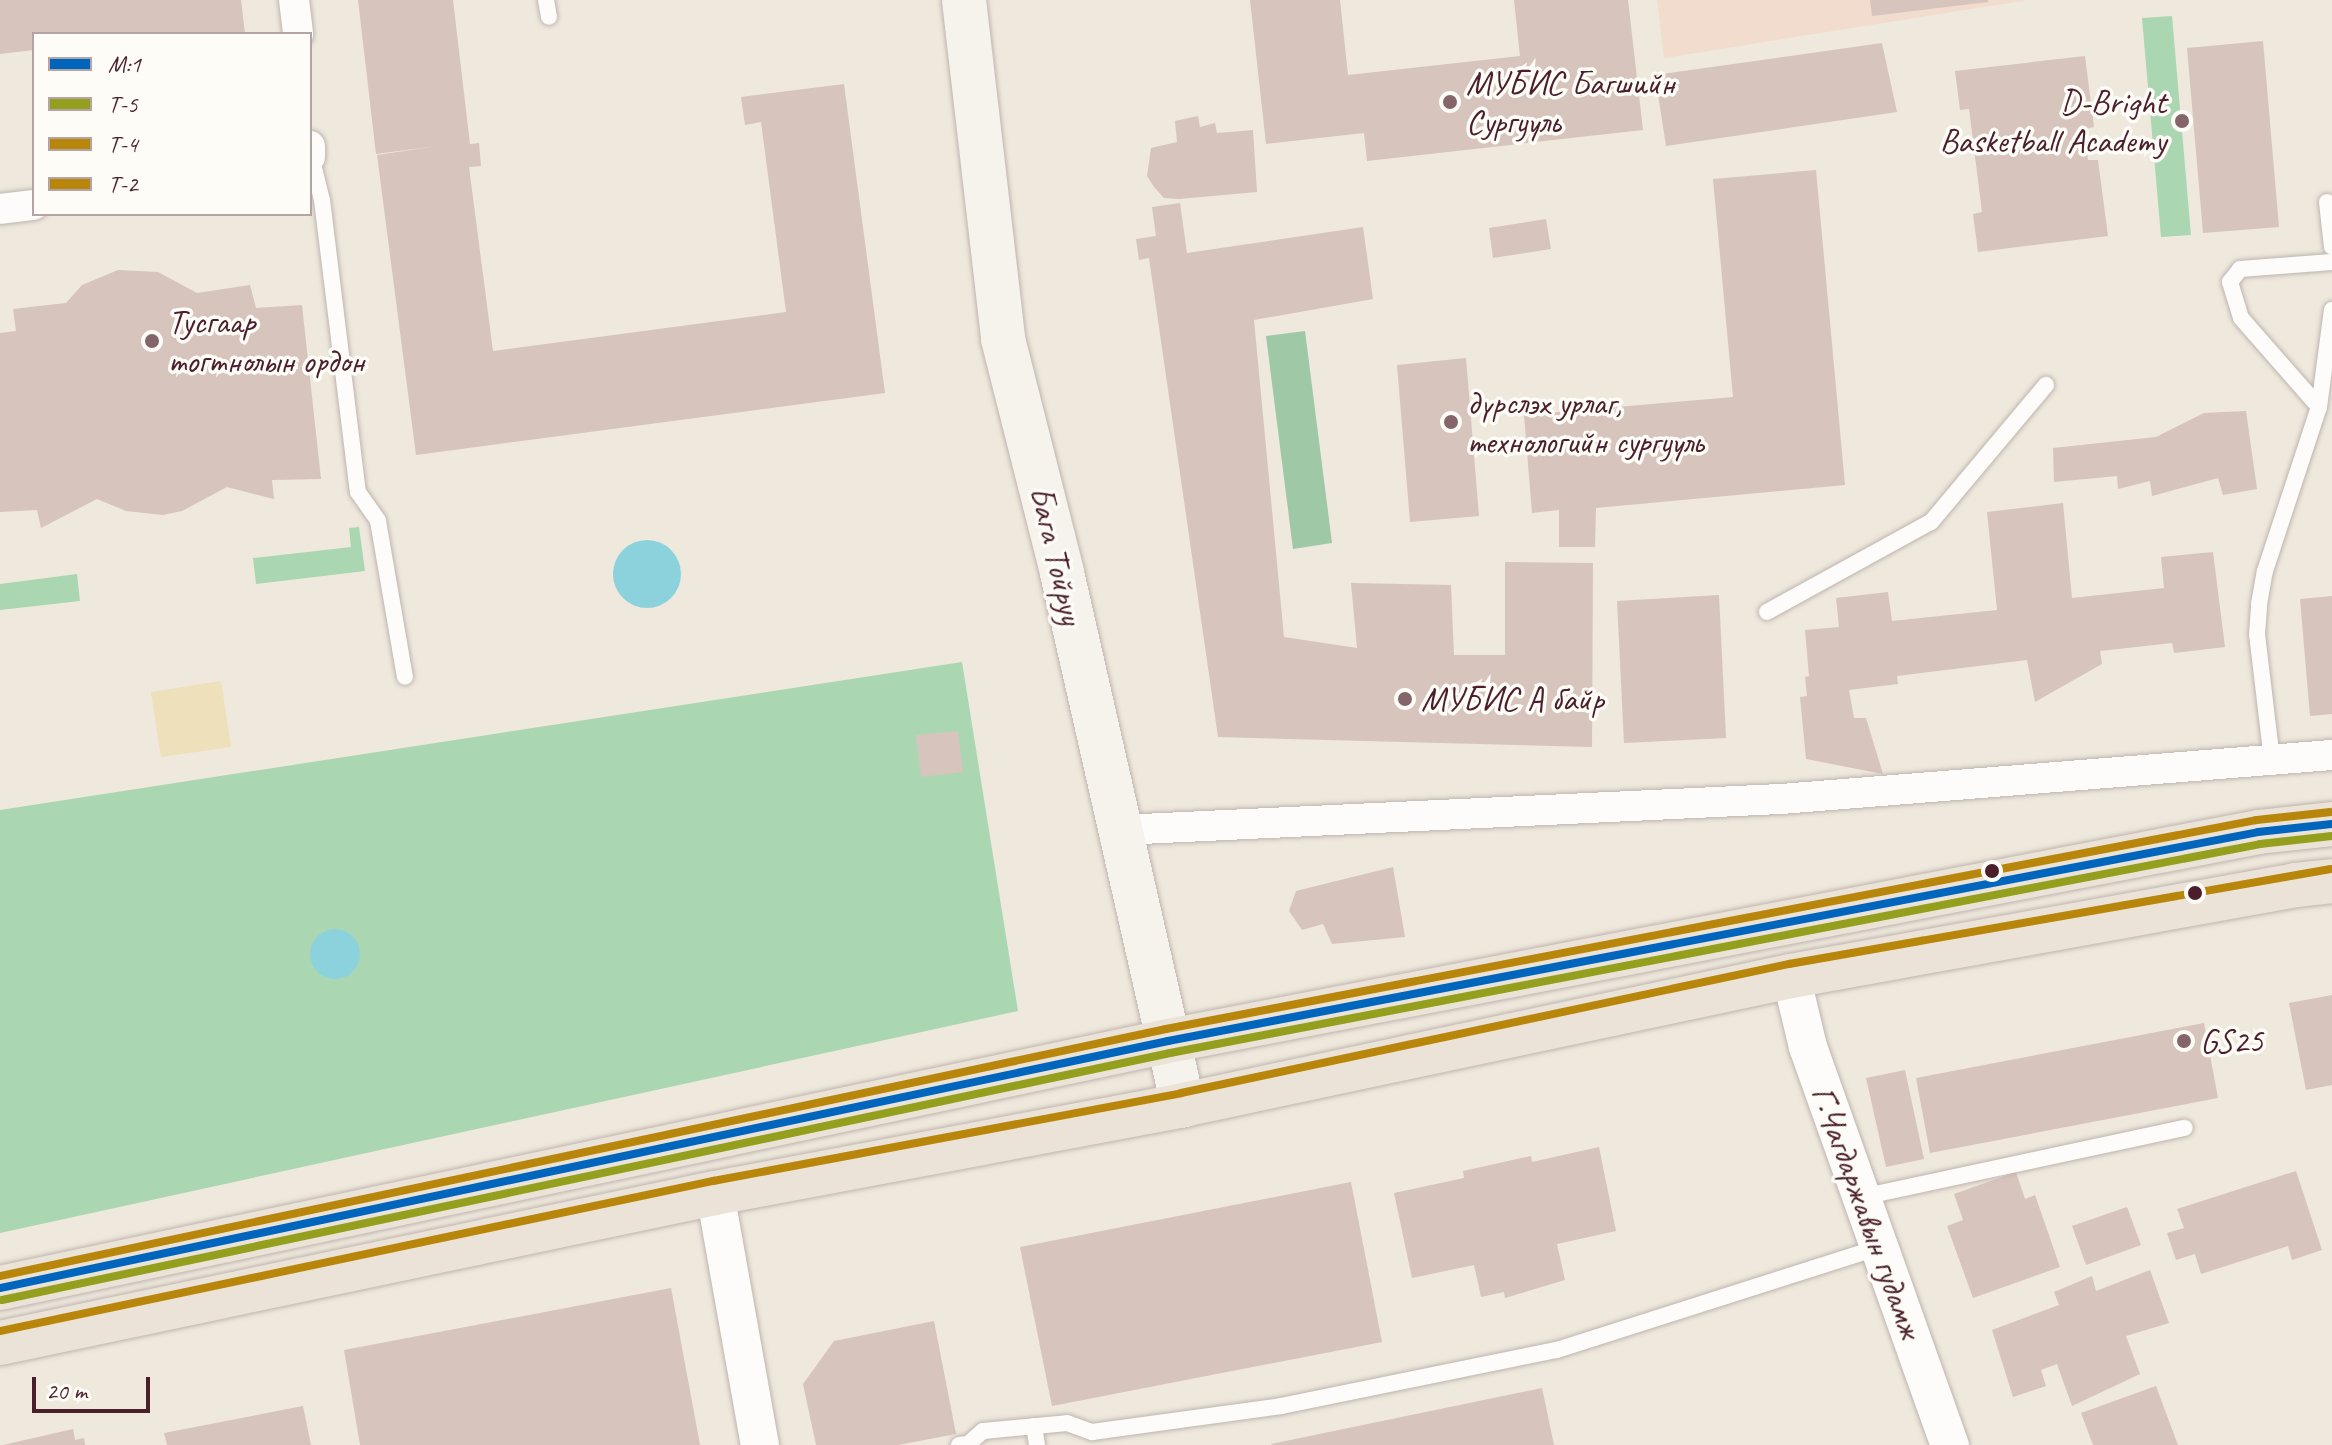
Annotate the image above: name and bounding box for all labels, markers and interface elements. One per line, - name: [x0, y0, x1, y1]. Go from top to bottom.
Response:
- legend: [32, 32, 312, 216]
- text: М:1: [108, 49, 141, 79]
- place label: МУБИС Багшийн Сургууль: [1466, 62, 1674, 142]
- place label: D-Bright Basketball Academy: [1940, 81, 2166, 160]
- text: Т-5: [108, 89, 138, 119]
- marker: МУБИС Багшийн Сургууль: [1441, 93, 1459, 111]
- marker: D-Bright Basketball Academy: [2173, 112, 2191, 130]
- text: Т-4: [108, 129, 138, 159]
- text: Т-2: [108, 169, 138, 199]
- place label: Тусгаар тогтнолын ордон: [168, 301, 364, 380]
- marker: Тусгаар тогтнолын ордон: [143, 332, 161, 350]
- place label: дүрслэх урлаг, технологийн сургууль: [1467, 382, 1703, 462]
- marker: дүрслэх урлаг, технологийн сургууль: [1442, 413, 1460, 431]
- street label: Бага Тойруу: [1022, 484, 1092, 626]
- place label: МУБИС А байр: [1421, 679, 1604, 719]
- marker: МУБИС А байр: [1396, 690, 1414, 708]
- unlabelled marker: [1984, 863, 2000, 879]
- unlabelled marker: [2187, 885, 2203, 901]
- place label: GS25: [2200, 1021, 2263, 1061]
- marker: GS25: [2175, 1032, 2193, 1050]
- street label: Г.Чагдаржавын гудамж: [1802, 1080, 1932, 1344]
- scale bar: [36, 1361, 154, 1411]
- text: 20 m: [46, 1376, 87, 1406]

